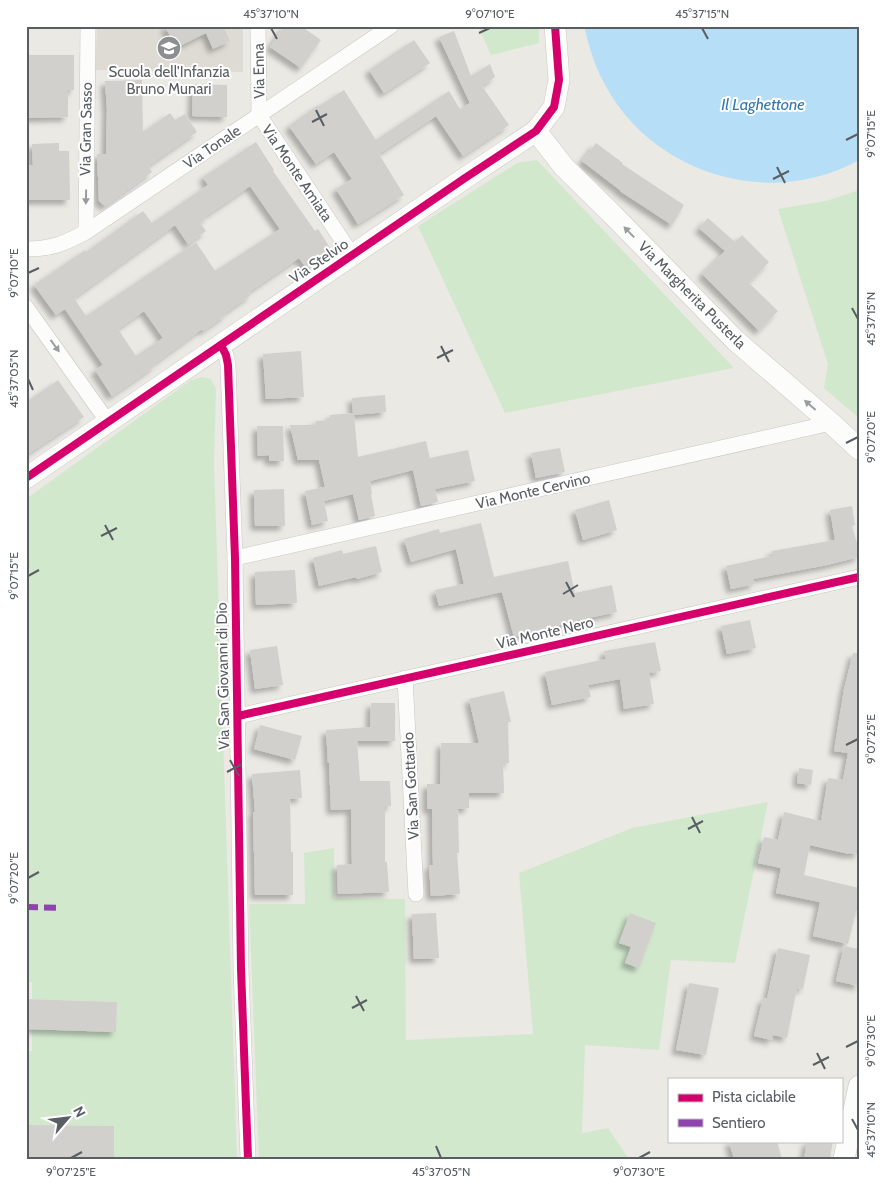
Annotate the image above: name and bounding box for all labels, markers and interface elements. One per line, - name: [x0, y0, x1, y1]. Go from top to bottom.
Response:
- text: 45°37'10"N: [243, 6, 299, 21]
- text: 9°07'10"E: [465, 6, 515, 21]
- text: 45°37'15"N: [675, 6, 729, 21]
- school or university icon: Scuola dell'Infanzia Bruno Munari: [156, 35, 182, 61]
- street label: Via Enna: [250, 42, 268, 99]
- place label: Scuola dell'Infanzia Bruno Munari: [108, 63, 230, 98]
- street label: Via Gran Sasso: [76, 82, 96, 176]
- water label: Il Laghettone: [721, 95, 805, 114]
- text: 9°07'15"E: [863, 110, 878, 158]
- street label: Via Tonale: [180, 121, 244, 173]
- street label: Via Monte Amiata: [258, 121, 337, 226]
- one-way arrow: [82, 190, 90, 206]
- one-way arrow: [623, 226, 635, 238]
- street label: Via Stelvio: [286, 235, 352, 287]
- street label: Via Margherita Pusterla: [634, 237, 750, 353]
- text: 9°07'10"E: [6, 248, 21, 298]
- text: 45°37'15"N: [863, 292, 878, 346]
- one-way arrow: [50, 339, 60, 353]
- text: 45°37'05"N: [6, 350, 21, 408]
- one-way arrow: [803, 399, 816, 410]
- text: 9°07'20"E: [863, 411, 878, 463]
- street label: Via Monte Cervino: [474, 469, 592, 513]
- text: 9°07'15"E: [6, 552, 21, 600]
- street label: Via San Giovanni di Dio: [213, 602, 233, 750]
- street label: Via Monte Nero: [495, 613, 595, 653]
- text: 9°07'25"E: [863, 714, 878, 764]
- street label: Via San Gottardo: [399, 732, 423, 840]
- text: 9°07'20"E: [6, 852, 21, 904]
- text: 9°07'30"E: [863, 1015, 878, 1067]
- legend: [668, 1078, 842, 1142]
- text: Pista ciclabile: [712, 1088, 796, 1106]
- north arrow: [42, 1092, 92, 1142]
- text: 45°37'10"N: [863, 1102, 878, 1158]
- text: N: [69, 1103, 90, 1120]
- text: Sentiero: [712, 1114, 765, 1132]
- text: 9°07'25"E: [46, 1164, 96, 1179]
- text: 45°37'05"N: [412, 1164, 470, 1179]
- text: 9°07'30"E: [613, 1164, 665, 1179]

